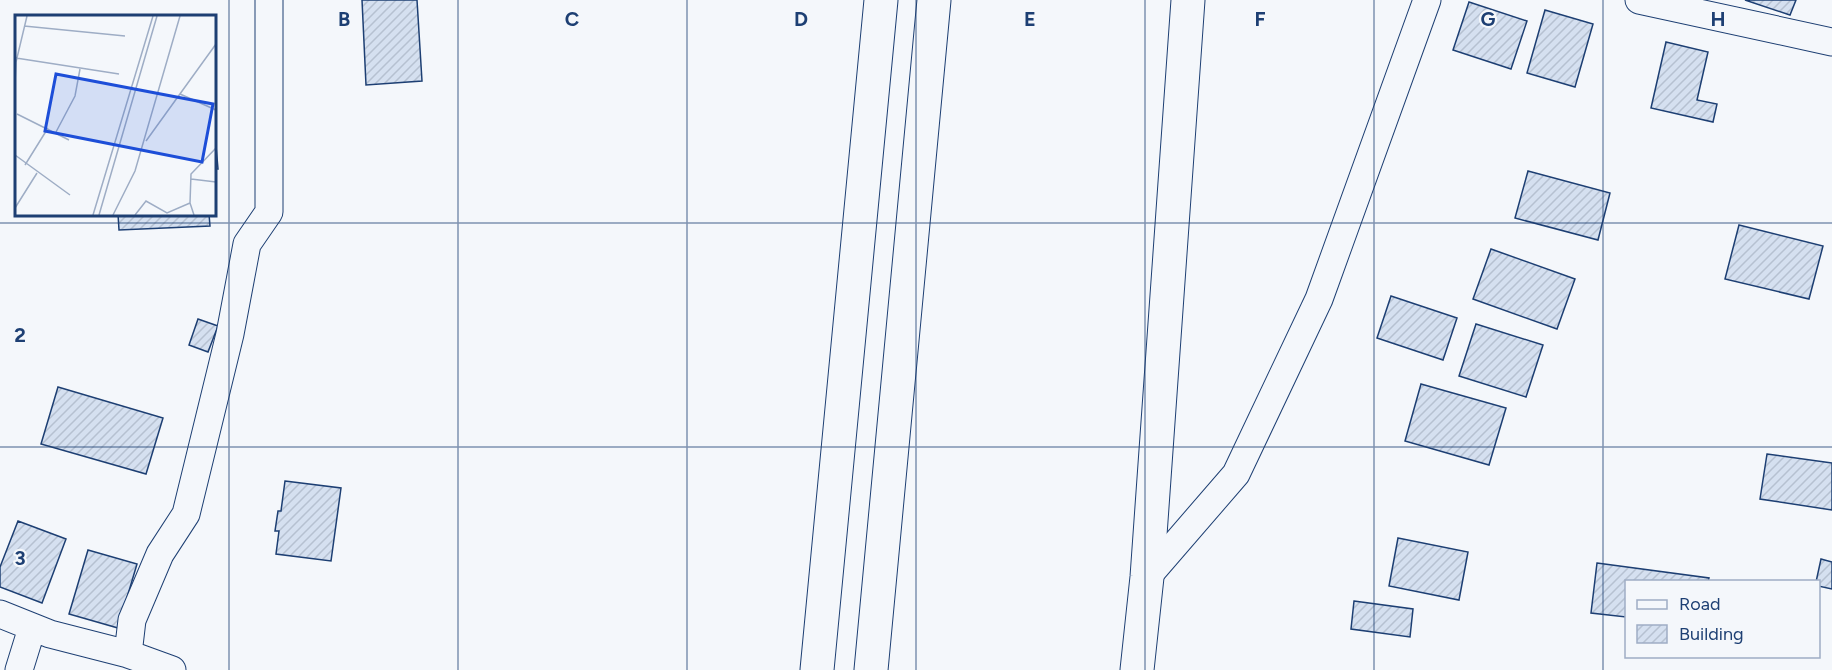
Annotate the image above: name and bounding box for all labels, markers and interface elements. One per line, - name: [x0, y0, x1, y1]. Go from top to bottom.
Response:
- text: B: [338, 7, 350, 31]
- text: C: [565, 7, 579, 31]
- text: D: [794, 7, 808, 31]
- text: E: [1024, 7, 1036, 31]
- text: F: [1254, 7, 1266, 31]
- text: G: [1481, 7, 1496, 31]
- text: H: [1711, 7, 1726, 31]
- inset map: [15, 15, 216, 216]
- text: 2: [14, 323, 26, 347]
- text: 3: [14, 546, 26, 570]
- legend: [1625, 580, 1820, 658]
- text: Road: [1679, 593, 1720, 615]
- text: Building: [1679, 623, 1744, 645]

